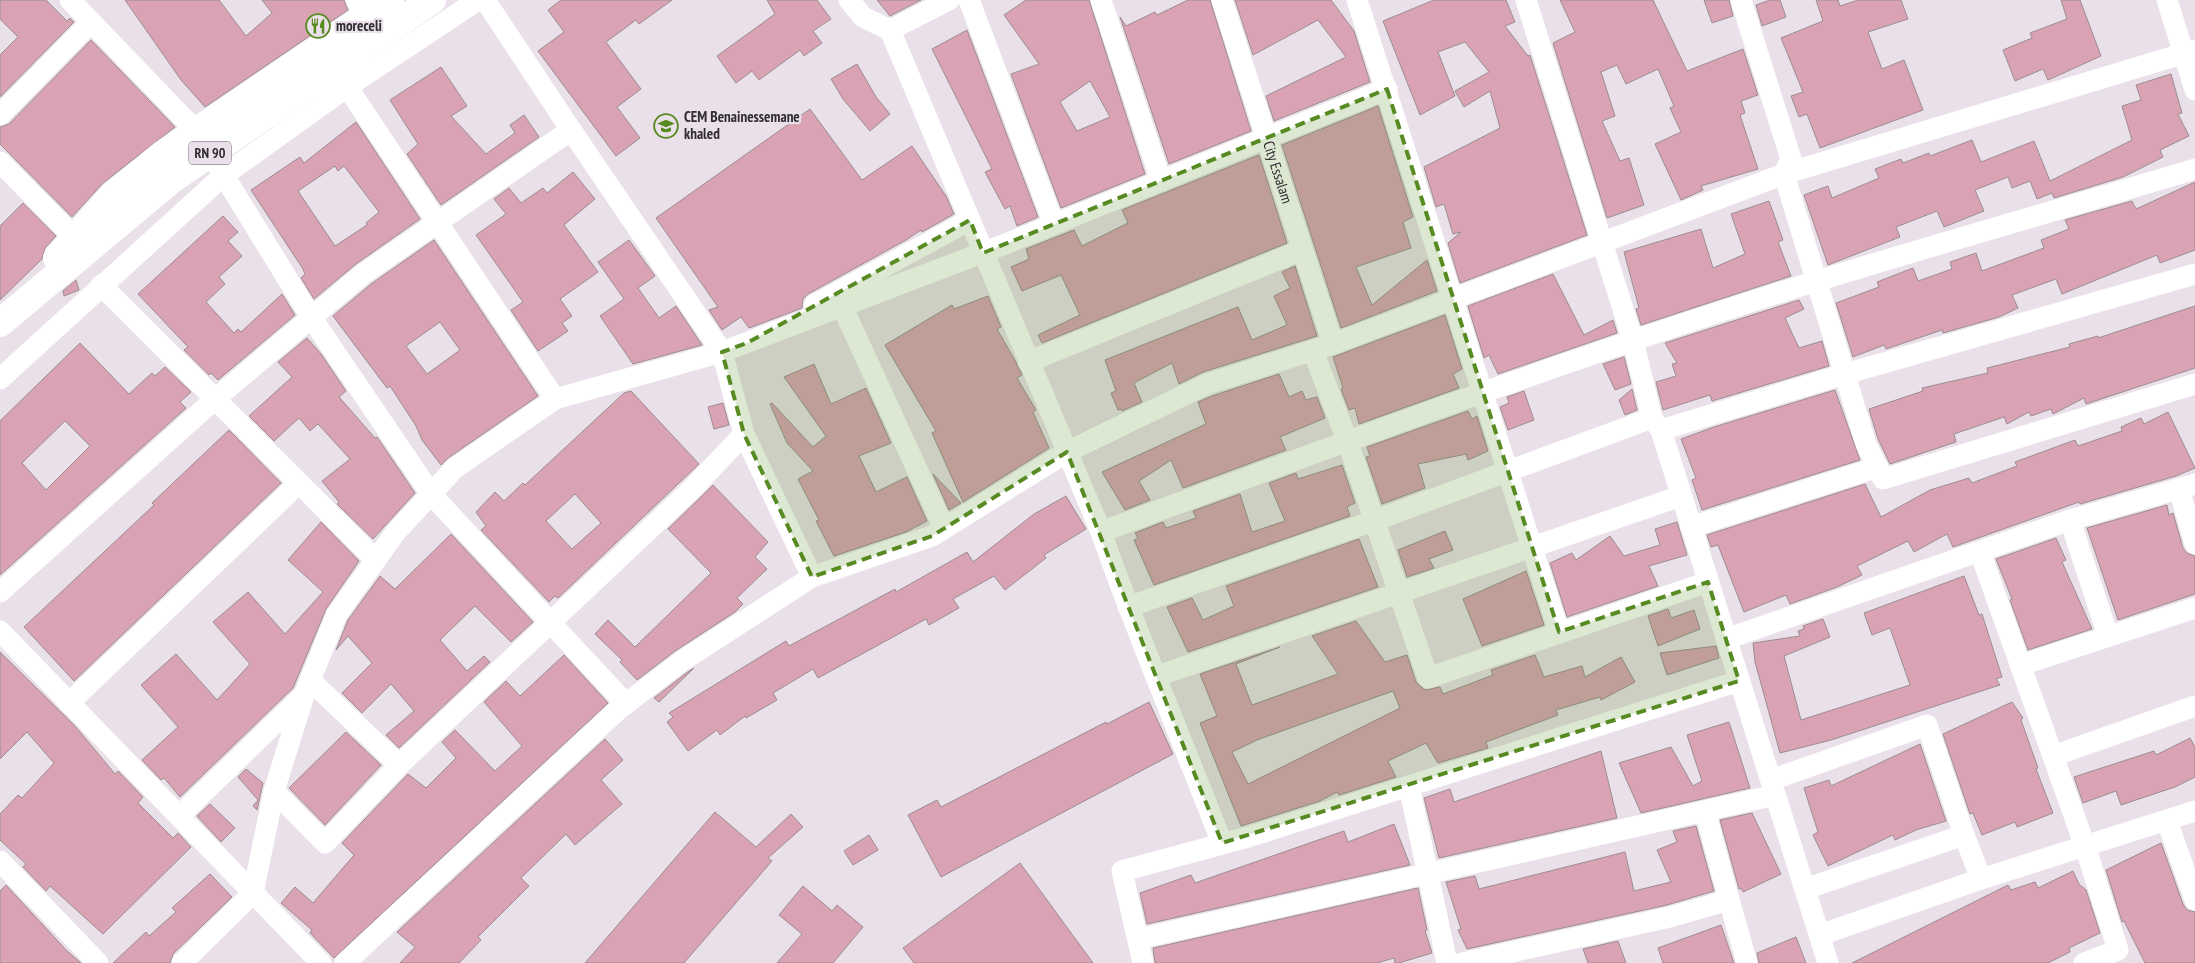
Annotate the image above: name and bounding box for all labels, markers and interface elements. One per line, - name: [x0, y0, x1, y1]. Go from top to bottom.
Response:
- restaurant icon: moreceli: [305, 13, 331, 39]
- place label: moreceli: [336, 16, 382, 35]
- place label: CEM Benainessemane khaled: [684, 107, 800, 143]
- school or university icon: CEM Benainessemane khaled: [653, 113, 679, 139]
- street label: City Essalam: [1259, 138, 1297, 206]
- road number: RN 90: [189, 142, 231, 164]

